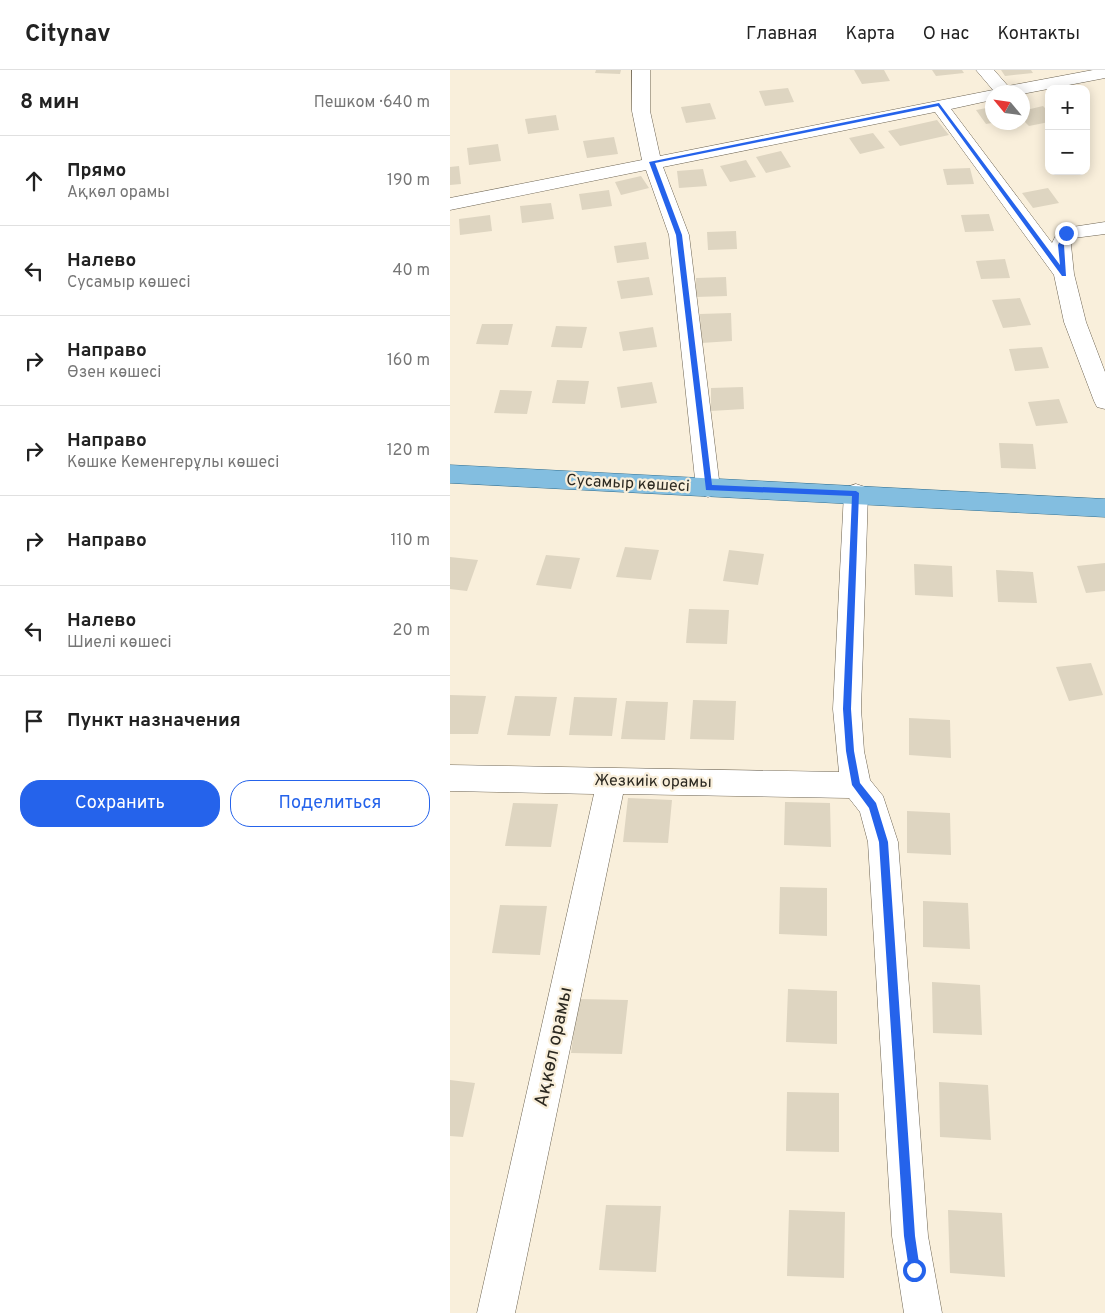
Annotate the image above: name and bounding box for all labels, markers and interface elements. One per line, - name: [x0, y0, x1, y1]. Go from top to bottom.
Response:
- text: Citynav: [25, 20, 111, 50]
- text: Главная: [746, 23, 817, 46]
- text: Карта: [845, 23, 895, 46]
- text: О нас: [923, 23, 969, 46]
- text: Контакты: [997, 23, 1080, 46]
- north arrow: [985, 85, 1030, 130]
- map controls: [1045, 85, 1090, 175]
- button: +: [1045, 85, 1090, 130]
- text: 8 мин: [20, 89, 79, 116]
- text: Пешком · 640 m: [314, 93, 430, 113]
- button: −: [1045, 130, 1090, 175]
- text: Прямо: [67, 159, 126, 183]
- icon: ahead: [20, 167, 48, 195]
- text: 190 m: [387, 171, 430, 191]
- text: Ақкөл орамы: [67, 183, 170, 203]
- route end: [1055, 222, 1078, 245]
- text: Налево: [67, 249, 136, 273]
- icon: left: [20, 257, 48, 285]
- text: 40 m: [392, 261, 430, 281]
- text: Сусамыр көшесі: [67, 273, 191, 293]
- text: Направо: [67, 339, 147, 363]
- icon: right: [20, 347, 48, 375]
- text: 160 m: [387, 351, 430, 371]
- text: Өзен көшесі: [67, 363, 161, 383]
- text: Направо: [67, 429, 147, 453]
- icon: right: [20, 437, 48, 465]
- text: 120 m: [387, 441, 430, 461]
- text: Көшке Кеменгерұлы көшесі: [67, 453, 279, 473]
- street label: Сусамыр көшесі: [566, 471, 690, 497]
- icon: right: [20, 527, 48, 555]
- text: Направо: [67, 529, 147, 553]
- text: 110 m: [390, 531, 430, 551]
- text: Налево: [67, 609, 136, 633]
- icon: left: [20, 617, 48, 645]
- text: 20 m: [393, 621, 430, 641]
- text: Шиелі көшесі: [67, 633, 172, 653]
- icon: arrive: [20, 707, 48, 735]
- text: Пункт назначения: [67, 709, 241, 733]
- street label: Жезкиік орамы: [594, 771, 712, 793]
- button: Сохранить: [20, 780, 220, 827]
- button: Поделиться: [230, 780, 430, 827]
- street label: Ақкөл орамы: [530, 985, 578, 1109]
- route start: [903, 1259, 926, 1282]

